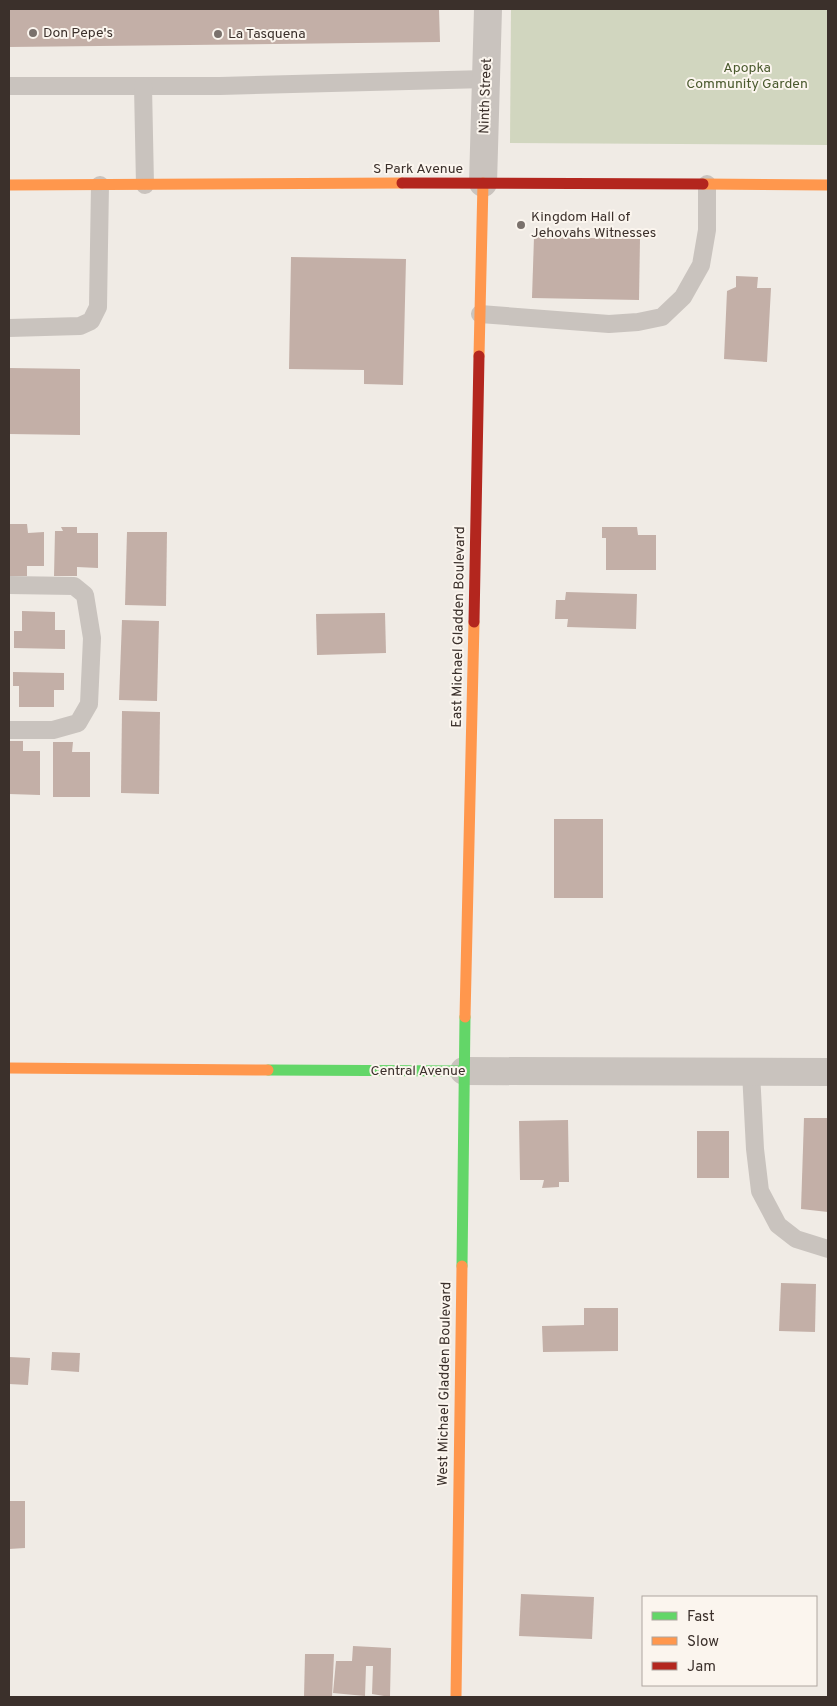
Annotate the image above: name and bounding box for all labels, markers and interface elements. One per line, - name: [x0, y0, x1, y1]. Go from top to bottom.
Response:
- place label: Don Pepe's: [43, 25, 113, 42]
- place label: La Tasquena: [228, 26, 306, 43]
- marker: Don Pepe's: [27, 27, 39, 39]
- marker: La Tasquena: [212, 28, 224, 40]
- street label: Ninth Street: [476, 58, 496, 134]
- park label: Apopka Community Garden: [686, 60, 808, 93]
- street label: S Park Avenue: [373, 161, 463, 178]
- place label: Kingdom Hall of Jehovahs Witnesses: [531, 209, 656, 242]
- marker: Kingdom Hall of Jehovahs Witnesses: [515, 219, 527, 231]
- street label: East Michael Gladden Boulevard: [449, 526, 469, 728]
- street label: Central Avenue: [371, 1063, 465, 1080]
- street label: West Michael Gladden Boulevard: [435, 1282, 455, 1486]
- legend: [642, 1596, 817, 1686]
- text: Fast: [687, 1608, 715, 1627]
- text: Slow: [687, 1633, 719, 1652]
- text: Jam: [687, 1658, 716, 1677]

